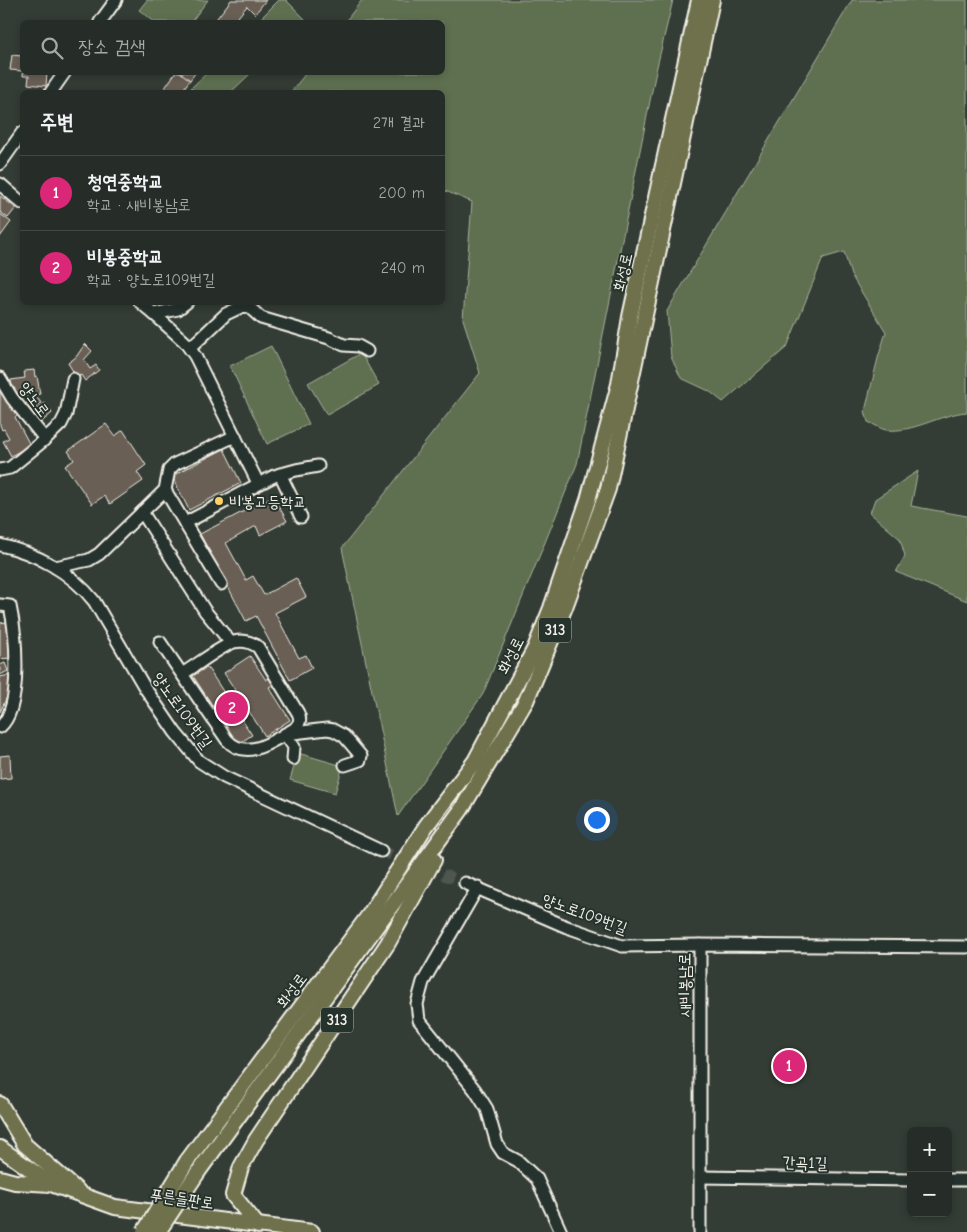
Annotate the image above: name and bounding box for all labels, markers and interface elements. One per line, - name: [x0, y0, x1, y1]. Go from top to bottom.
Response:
- search box: [20, 20, 445, 75]
- icon: search: [38, 34, 66, 62]
- text: 장소 검색: [78, 36, 146, 58]
- text: 주변: [40, 110, 74, 134]
- text: 2개 결과: [373, 114, 425, 132]
- text: 청연중학교: [87, 171, 163, 193]
- text: 1: [53, 184, 59, 202]
- text: 200 m: [379, 184, 425, 202]
- text: 학교 · 새비봉남로: [87, 196, 191, 214]
- text: 비봉중학교: [87, 246, 163, 268]
- street label: 화성로: [610, 251, 636, 293]
- text: 2: [52, 259, 60, 277]
- text: 240 m: [381, 259, 425, 277]
- text: 학교 · 양노로109번길: [87, 271, 215, 289]
- street label: 양노로: [15, 379, 53, 420]
- place label: 비봉고등학교: [229, 493, 306, 511]
- marker: 비봉고등학교: [213, 495, 225, 507]
- road number: 313: [539, 618, 571, 642]
- street label: 화성로: [494, 634, 528, 677]
- street label: 양노로109번길: [149, 669, 216, 752]
- pin: 2: [216, 689, 248, 727]
- your location: [584, 807, 610, 833]
- street label: 양노로109번길: [540, 890, 630, 938]
- street label: 새비봉남로: [676, 953, 694, 1017]
- street label: 화성로: [273, 970, 311, 1011]
- road number: 313: [321, 1008, 353, 1032]
- pin: 1: [773, 1047, 805, 1085]
- map controls: [907, 1127, 952, 1217]
- button: +: [907, 1127, 952, 1172]
- street label: 간곡1길: [782, 1154, 828, 1172]
- button: −: [907, 1172, 952, 1217]
- street label: 푸른들판로: [149, 1186, 215, 1212]

